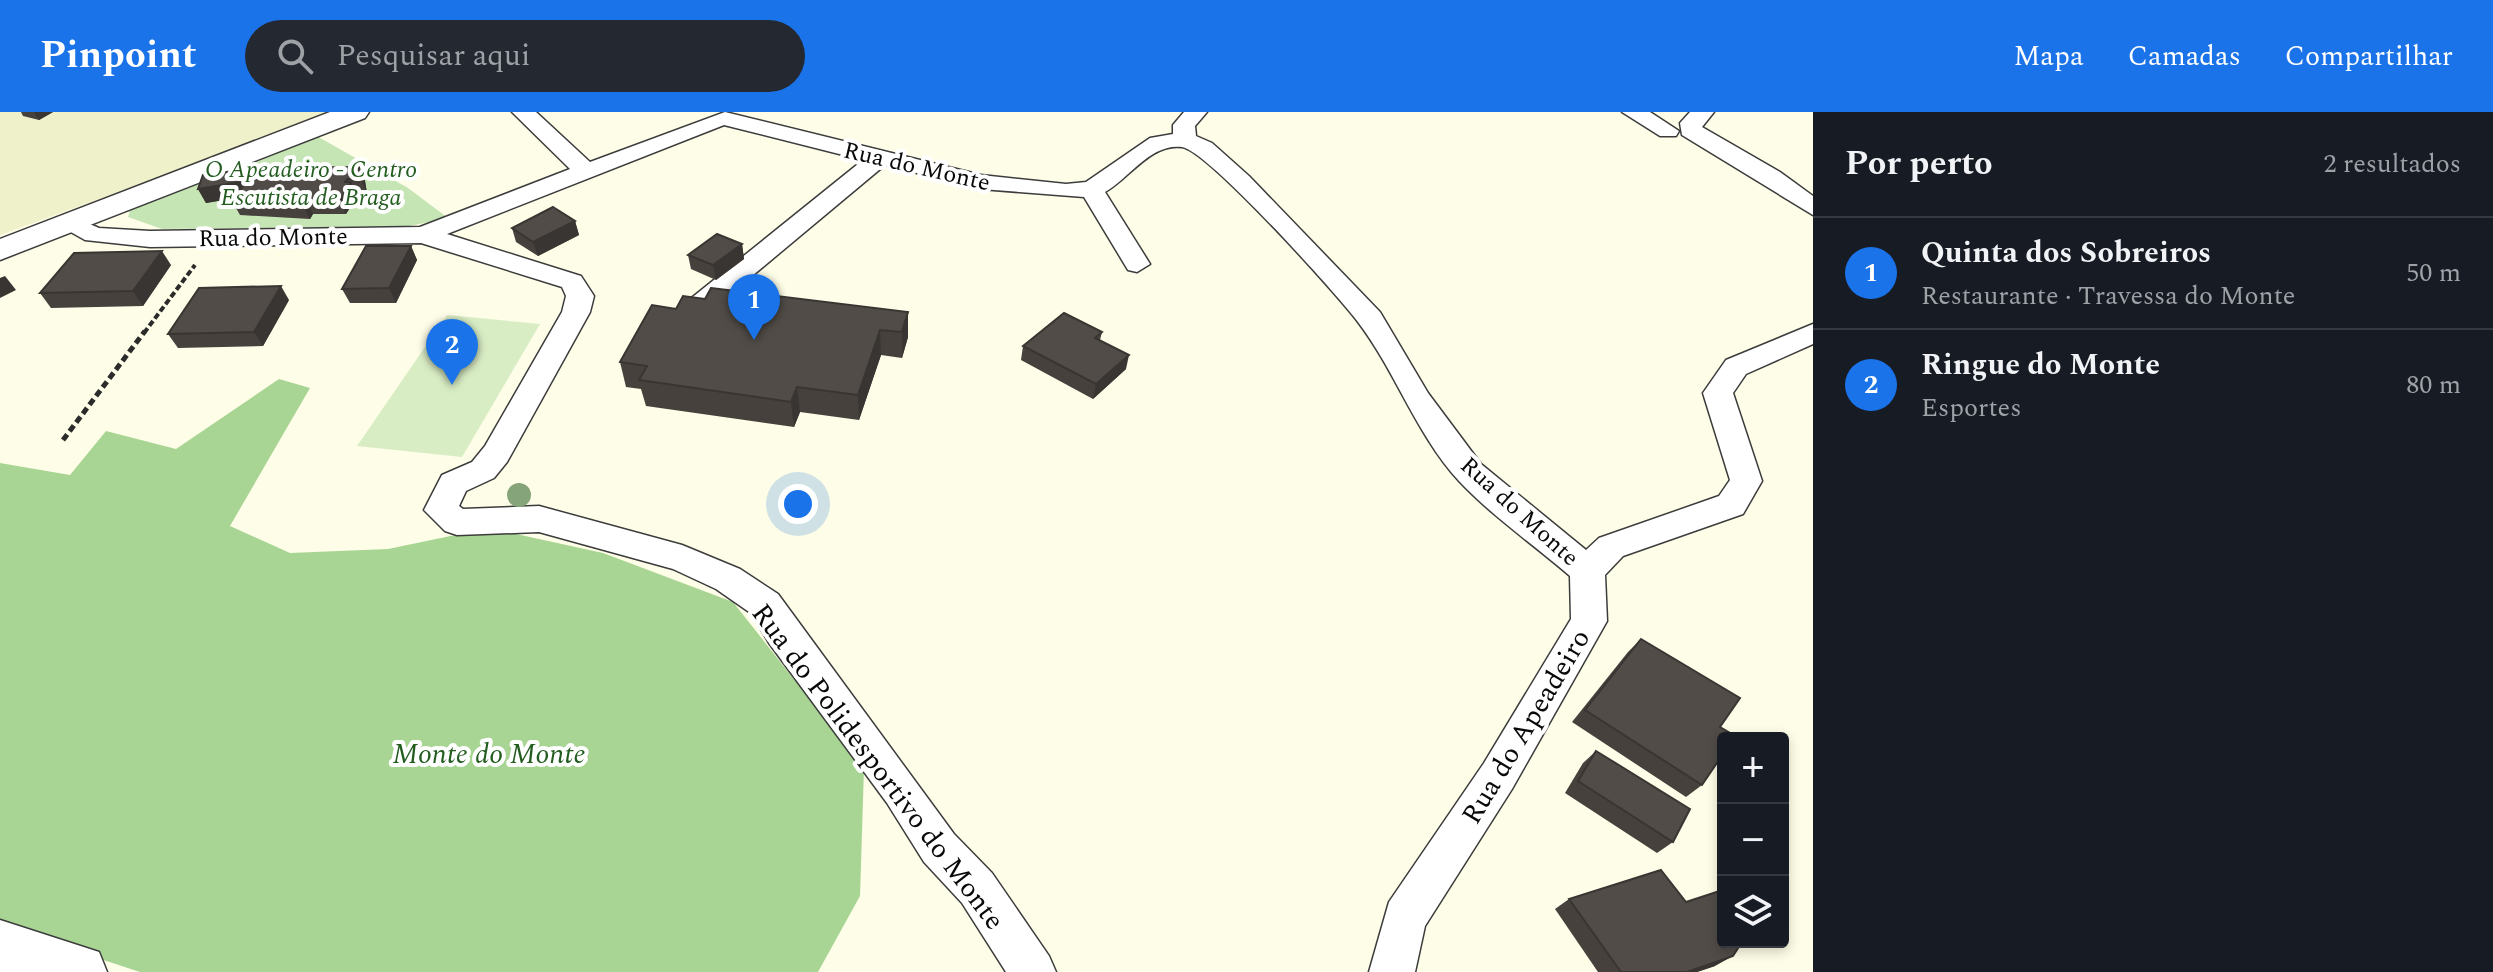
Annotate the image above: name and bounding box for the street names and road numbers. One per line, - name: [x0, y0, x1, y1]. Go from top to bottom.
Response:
- street label: Rua do Monte: [840, 133, 994, 201]
- street label: Rua do Monte: [198, 219, 348, 257]
- street label: Rua do Monte: [1452, 448, 1587, 575]
- street label: Rua do Polidesportivo do Monte: [740, 594, 1015, 939]
- street label: Rua do Apeadeiro: [1451, 621, 1602, 833]

